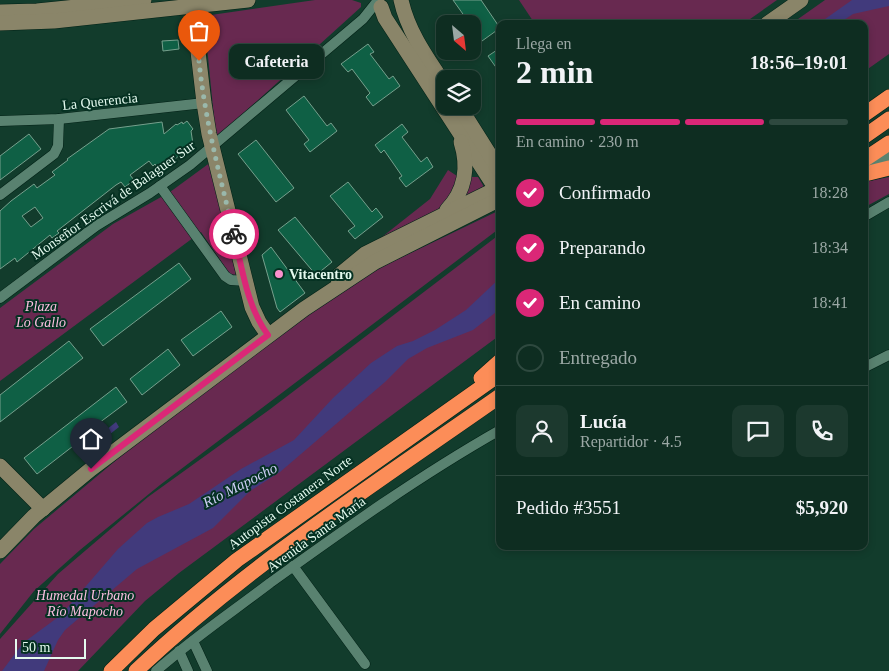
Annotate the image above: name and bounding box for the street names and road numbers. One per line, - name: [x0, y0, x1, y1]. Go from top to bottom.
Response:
- street label: La Querencia: [62, 90, 139, 113]
- street label: Monseñor Escrivá de Balaguer Sur: [29, 138, 198, 263]
- street label: Autopista Costanera Norte: [225, 452, 355, 552]
- street label: Avenida Santa María: [264, 493, 369, 575]

